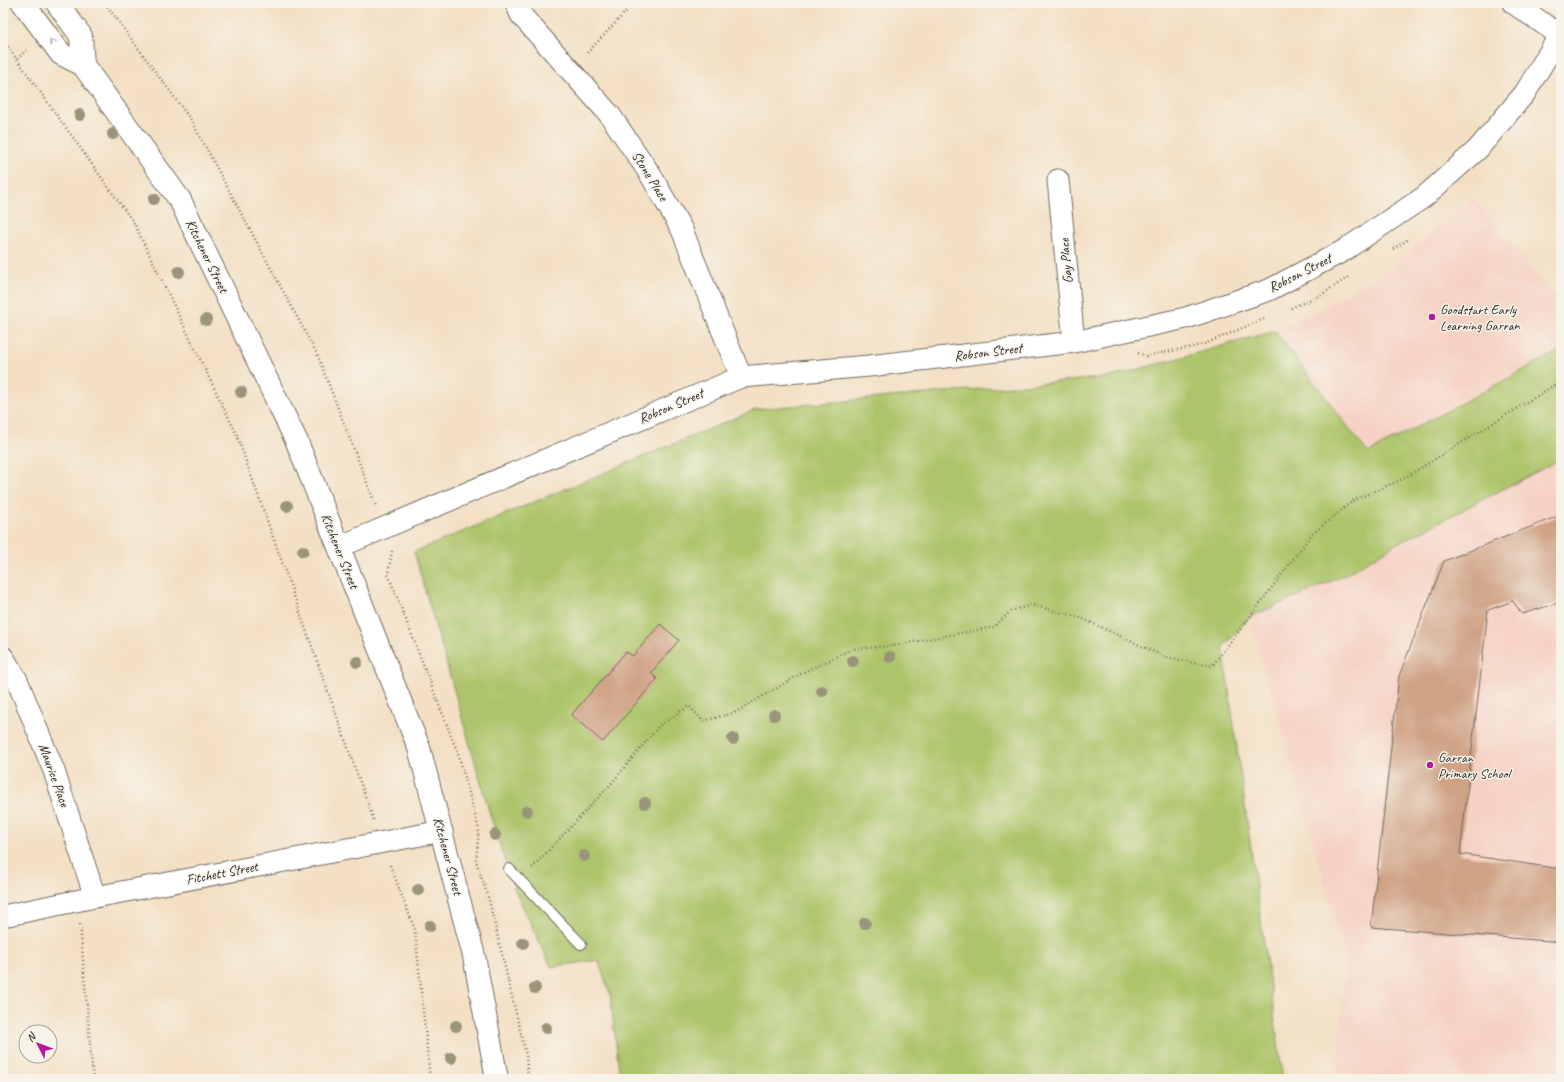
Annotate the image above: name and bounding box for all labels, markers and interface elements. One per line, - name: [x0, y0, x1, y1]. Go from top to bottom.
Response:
- one-way arrow: [50, 40, 57, 47]
- street label: Stone Place: [628, 148, 673, 205]
- street label: Kitchener Street: [182, 216, 233, 297]
- street label: Gay Place: [1055, 236, 1076, 284]
- street label: Robson Street: [1266, 249, 1336, 296]
- place label: Goodstart Early Learning Garran: [1440, 301, 1520, 334]
- marker: Goodstart Early Learning Garran: [1427, 312, 1437, 322]
- street label: Robson Street: [953, 339, 1025, 365]
- street label: Robson Street: [636, 384, 708, 427]
- street label: Kitchener Street: [317, 511, 363, 592]
- street label: Maurice Place: [35, 741, 74, 810]
- place label: Garran Primary School: [1438, 749, 1513, 782]
- marker: Garran Primary School: [1425, 760, 1435, 770]
- street label: Kitchener Street: [429, 815, 467, 898]
- street label: Fitchett Street: [185, 857, 261, 888]
- north arrow: [18, 1024, 58, 1064]
- text: N: [23, 1028, 40, 1045]

